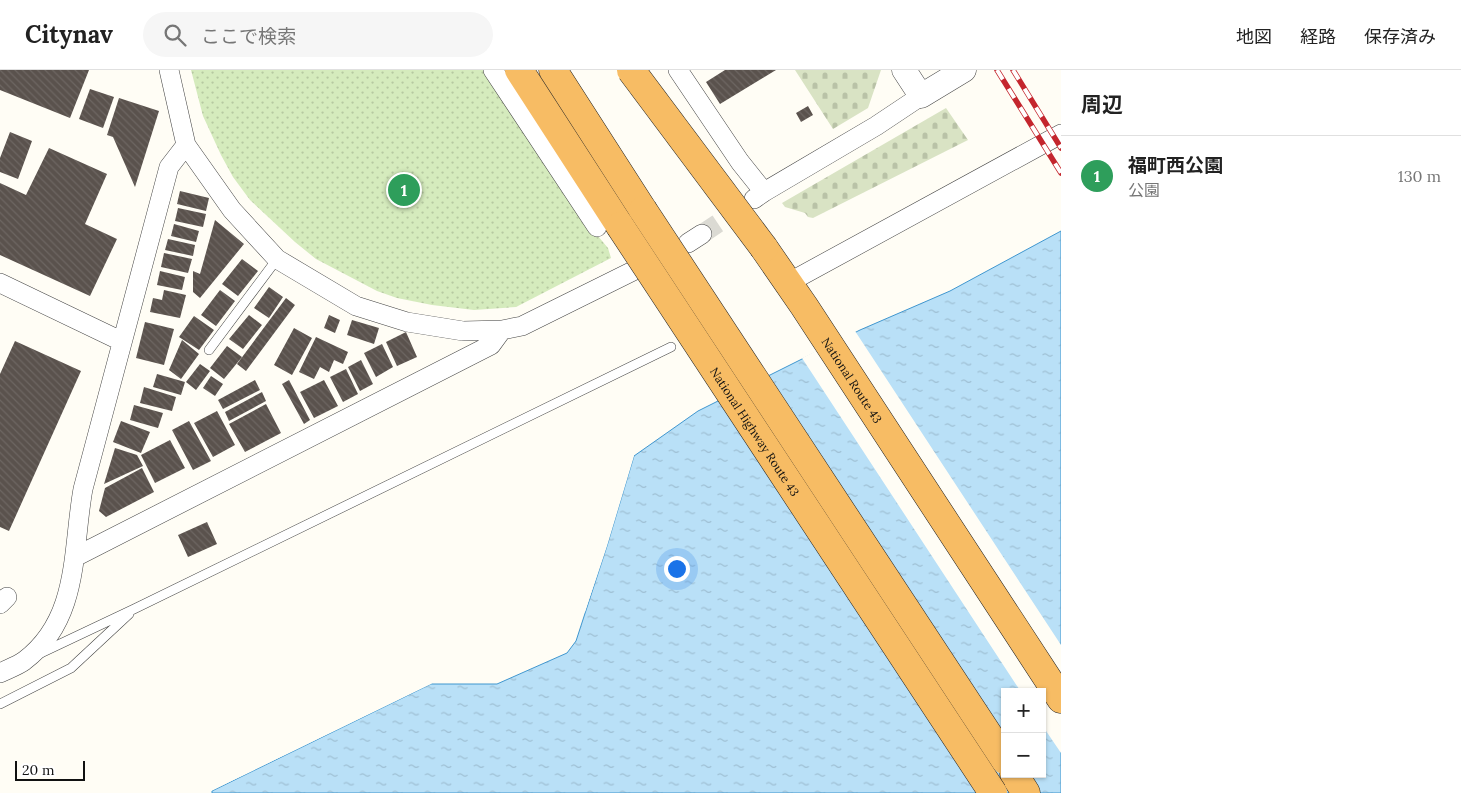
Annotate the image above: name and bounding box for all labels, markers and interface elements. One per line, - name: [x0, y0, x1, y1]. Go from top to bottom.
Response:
- search box: [143, 12, 493, 57]
- text: Citynav: [25, 19, 113, 50]
- icon: search: [161, 21, 189, 49]
- text: ここで検索: [201, 24, 296, 48]
- text: 地図: [1236, 25, 1272, 48]
- text: 経路: [1300, 25, 1336, 48]
- text: 保存済み: [1364, 25, 1436, 48]
- text: 周辺: [1081, 91, 1123, 118]
- text: 福町西公園: [1128, 153, 1223, 177]
- text: 1: [1094, 166, 1100, 186]
- text: 130 m: [1398, 166, 1441, 186]
- pin: 1: [388, 171, 420, 209]
- text: 公園: [1128, 180, 1160, 200]
- street label: National Route 43: [819, 334, 886, 426]
- street label: National Highway Route 43: [707, 364, 803, 499]
- your location: [664, 556, 690, 582]
- map controls: [1001, 688, 1046, 778]
- button: +: [1001, 688, 1046, 733]
- button: −: [1001, 733, 1046, 778]
- scale bar: [15, 758, 85, 781]
- text: 20 m: [22, 761, 54, 779]

